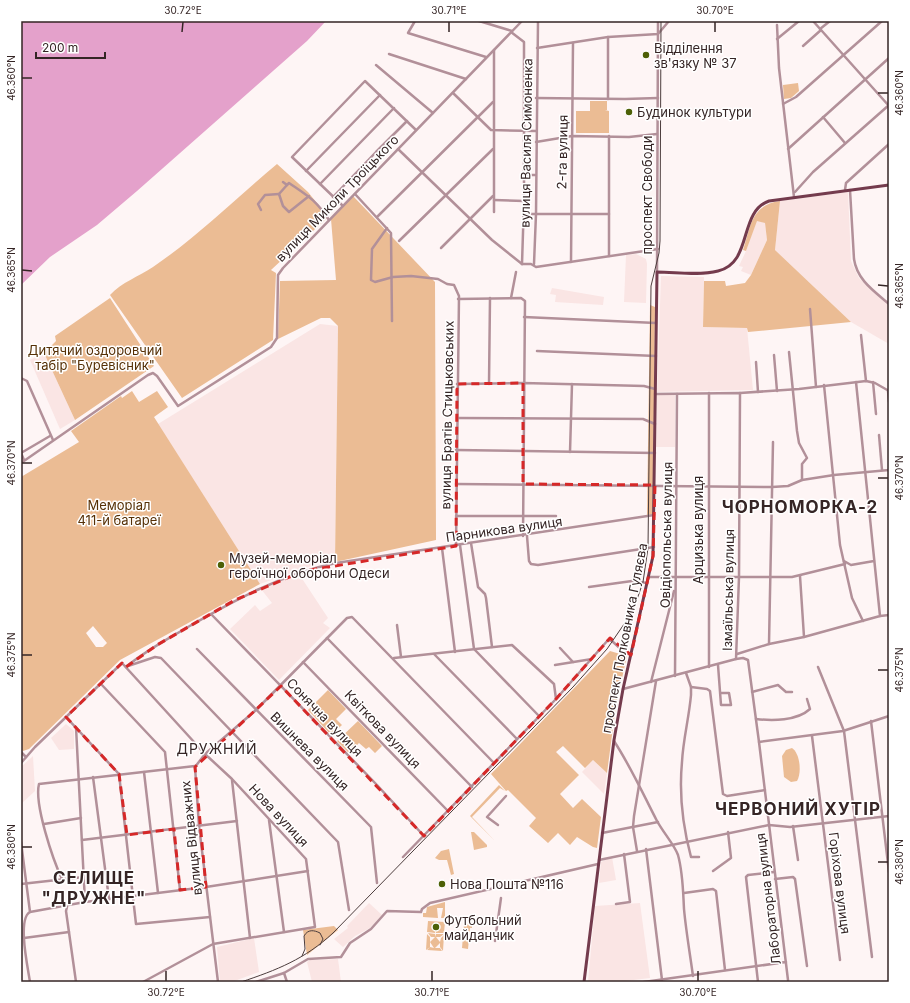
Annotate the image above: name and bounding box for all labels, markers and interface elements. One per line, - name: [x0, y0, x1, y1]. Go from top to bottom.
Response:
- text: 30.72°E: [164, 4, 202, 16]
- text: 30.71°E: [431, 4, 467, 16]
- text: 30.70°E: [696, 4, 734, 16]
- scale bar: [36, 34, 105, 60]
- text: 200 m: [42, 40, 78, 55]
- place label: Відділення зв'язку № 37: [654, 40, 737, 71]
- marker: Відділення зв'язку № 37: [641, 50, 651, 60]
- text: 46.360°N: [5, 55, 17, 101]
- street label: вулиця Василя Симоненка: [517, 58, 535, 228]
- text: 46.360°N: [893, 70, 905, 116]
- place label: Будинок культури: [637, 104, 752, 120]
- marker: Будинок культури: [624, 107, 634, 117]
- street label: 2-га вулиця: [553, 114, 571, 190]
- street label: вулиця Миколи Троїцького: [272, 131, 402, 265]
- street label: проспект Свободи: [639, 136, 655, 254]
- text: 46.365°N: [5, 247, 17, 293]
- text: 46.365°N: [893, 263, 905, 309]
- street label: вулиця Братів Стицьковських: [437, 320, 457, 510]
- park label: Дитячий оздоровчий табір "Буревісник": [28, 342, 162, 373]
- text: 46.370°N: [5, 440, 17, 486]
- text: 46.370°N: [893, 455, 905, 501]
- street label: Овідіопольська вулиця: [657, 462, 675, 608]
- street label: Арцизька вулиця: [690, 476, 706, 584]
- park label: Меморіал 411-й батареї: [77, 497, 161, 528]
- district label: ЧОРНОМОРКА-2: [722, 497, 878, 517]
- street label: Парникова вулиця: [445, 513, 563, 545]
- street label: Ізмаїльська вулиця: [719, 529, 737, 651]
- street label: проспект Полковника Гуляєва: [598, 542, 650, 734]
- place label: Музей-меморіал героїчної оборони Одеси: [229, 550, 390, 581]
- marker: Музей-меморіал героїчної оборони Одеси: [216, 560, 226, 570]
- text: 46.375°N: [5, 633, 17, 677]
- text: 46.375°N: [893, 648, 905, 692]
- street label: Сонячна вулиця: [284, 675, 366, 759]
- street label: Квіткова вулиця: [342, 687, 424, 771]
- street label: Вишнева вулиця: [267, 708, 353, 794]
- district label: ДРУЖНИЙ: [176, 739, 258, 757]
- street label: вулиця Відважних: [177, 780, 205, 896]
- street label: Нова вулиця: [246, 780, 312, 850]
- district label: ЧЕРВОНИЙ ХУТІР: [715, 798, 881, 819]
- text: 46.380°N: [5, 824, 17, 870]
- street label: Горіхова вулиця: [826, 831, 854, 935]
- street label: Лабораторна вулиця: [752, 832, 784, 966]
- text: 46.380°N: [893, 839, 905, 885]
- district label: СЕЛИЩЕ "ДРУЖНЕ": [42, 868, 146, 908]
- place label: Нова Пошта №116: [450, 876, 564, 892]
- marker: Нова Пошта №116: [437, 879, 447, 889]
- place label: Футбольний майданчик: [444, 912, 522, 943]
- marker: Футбольний майданчик: [431, 922, 441, 932]
- text: 30.72°E: [147, 986, 185, 998]
- text: 30.71°E: [414, 986, 450, 998]
- text: 30.70°E: [679, 986, 717, 998]

